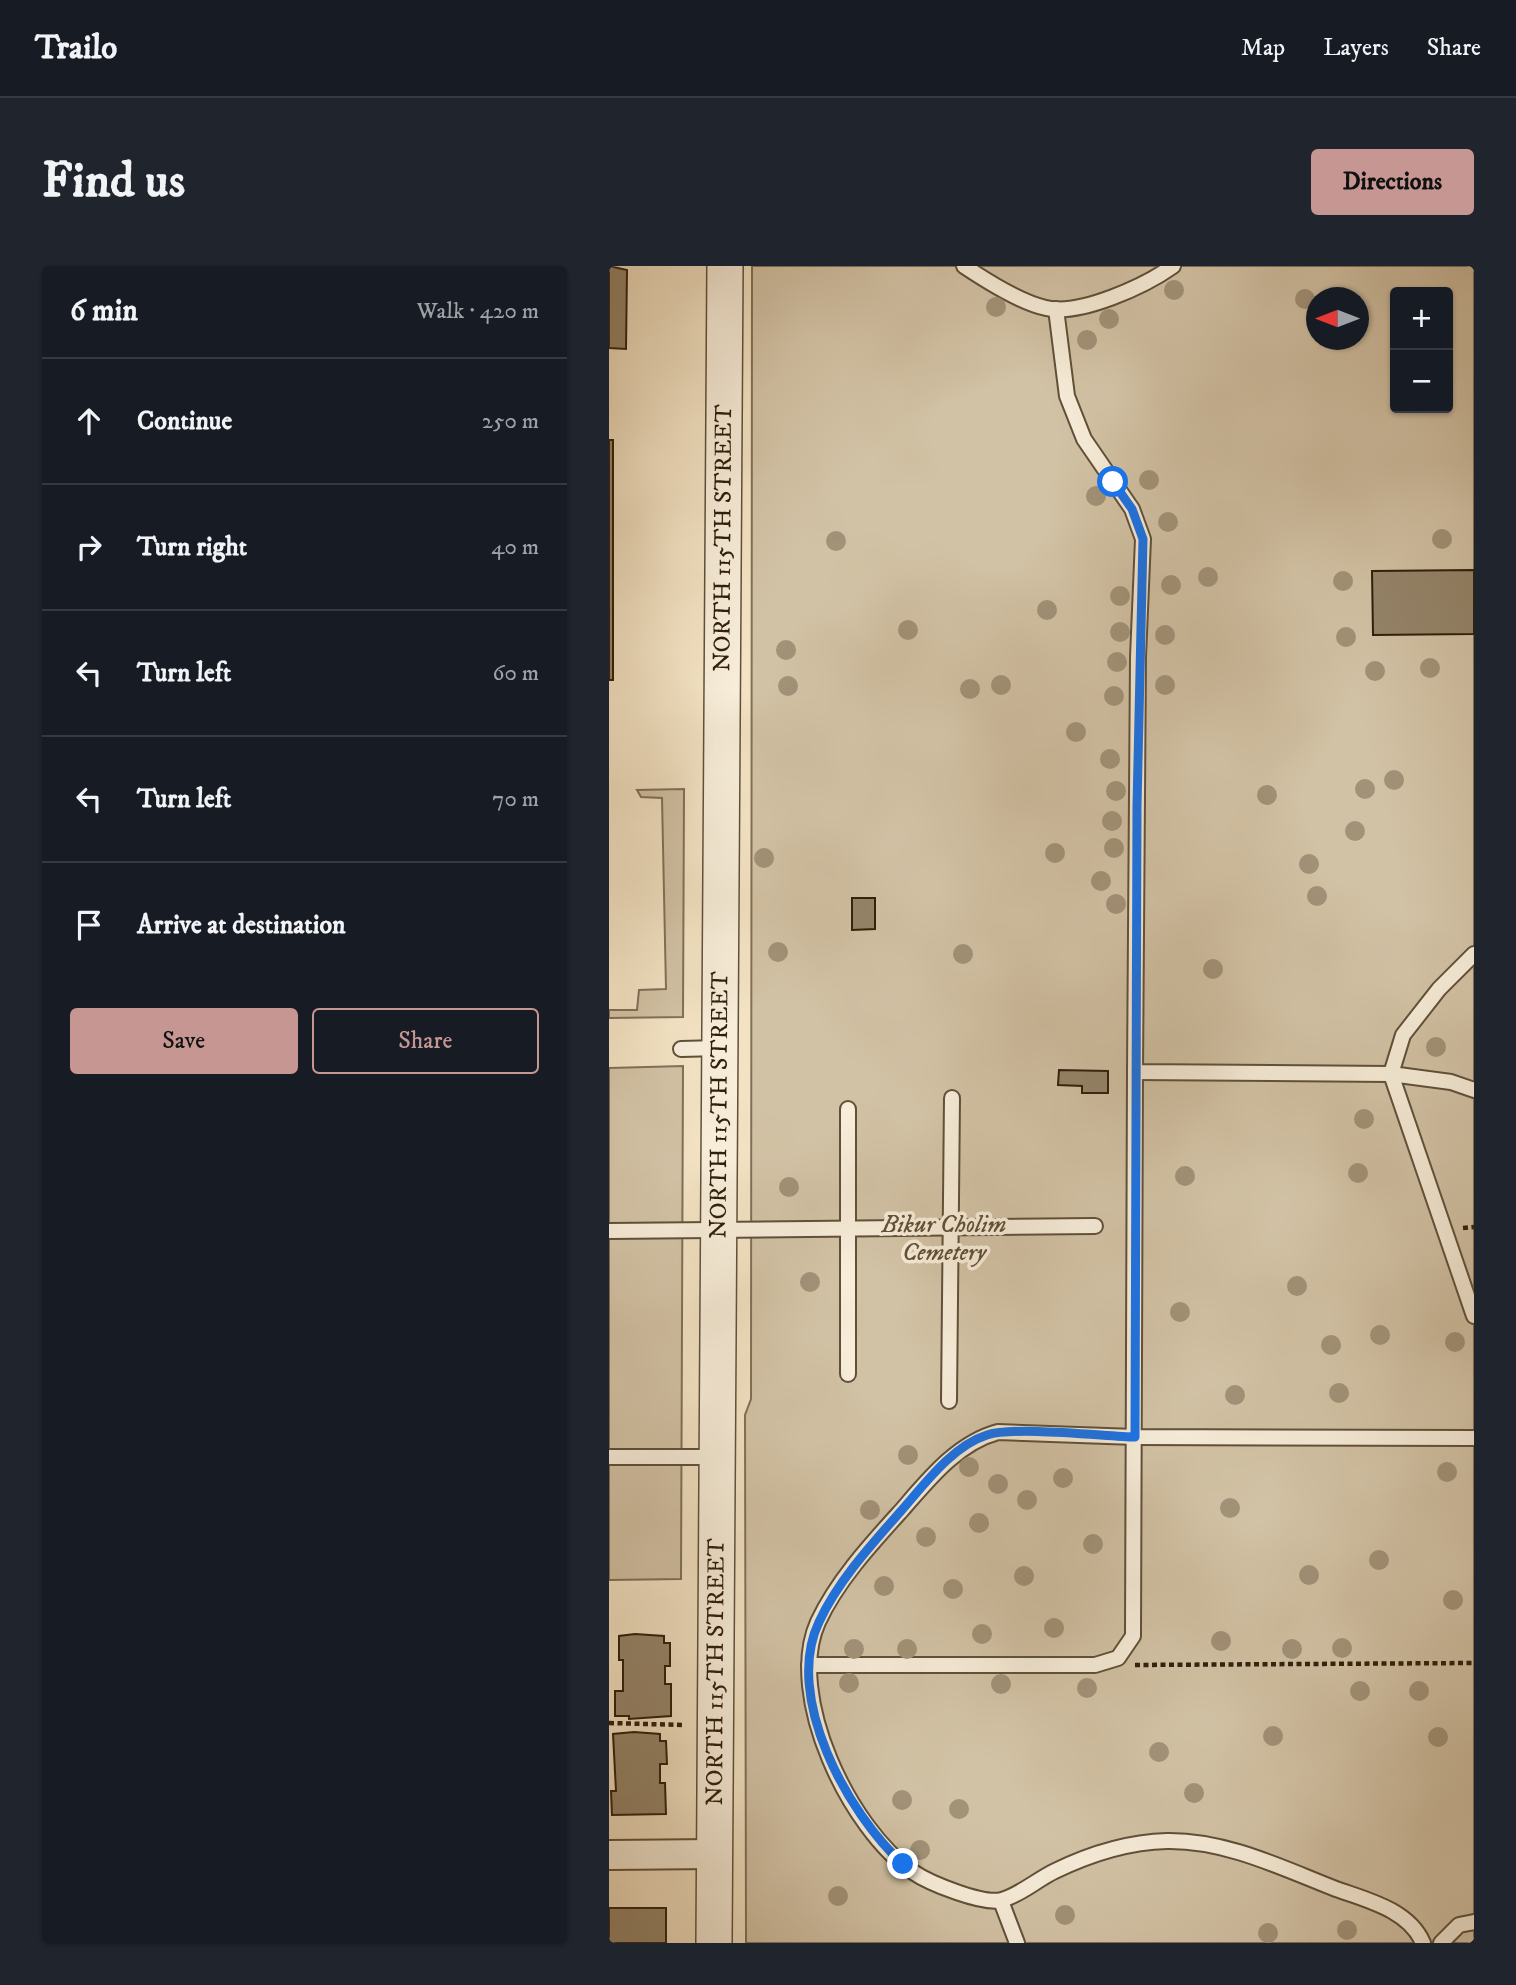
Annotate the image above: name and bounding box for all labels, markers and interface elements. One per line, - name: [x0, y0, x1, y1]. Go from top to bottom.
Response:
- text: Trailo: [35, 28, 117, 69]
- text: Map: [1241, 33, 1285, 63]
- text: Layers: [1323, 33, 1389, 63]
- text: Share: [1427, 33, 1481, 63]
- button: Directions: [1311, 149, 1474, 215]
- text: Find us: [42, 151, 185, 213]
- north arrow: [1306, 287, 1369, 350]
- map controls: [1390, 287, 1453, 413]
- button: +: [1390, 287, 1453, 350]
- text: 6 min: [70, 293, 138, 330]
- text: Walk · 420 m: [417, 297, 539, 326]
- button: −: [1390, 350, 1453, 413]
- icon: ahead: [70, 402, 108, 440]
- street label: NORTH 115TH STREET: [707, 404, 739, 672]
- text: Continue: [137, 405, 232, 438]
- text: 250 m: [482, 407, 539, 436]
- route start: [1097, 466, 1128, 497]
- icon: right: [70, 528, 108, 566]
- text: Turn right: [137, 531, 247, 564]
- text: 40 m: [491, 533, 539, 562]
- icon: left: [70, 654, 108, 692]
- text: Turn left: [137, 657, 231, 690]
- text: 60 m: [492, 659, 539, 688]
- icon: left: [70, 780, 108, 818]
- text: Turn left: [137, 783, 231, 816]
- text: 70 m: [492, 785, 539, 814]
- icon: arrive: [70, 906, 108, 944]
- text: Arrive at destination: [137, 909, 346, 942]
- street label: NORTH 115TH STREET: [704, 971, 735, 1239]
- button: Save: [70, 1008, 298, 1074]
- button: Share: [312, 1008, 539, 1074]
- park label: Bikur Cholim Cemetery: [881, 1210, 1006, 1268]
- street label: NORTH 115TH STREET: [700, 1538, 732, 1806]
- route end: [887, 1848, 918, 1879]

